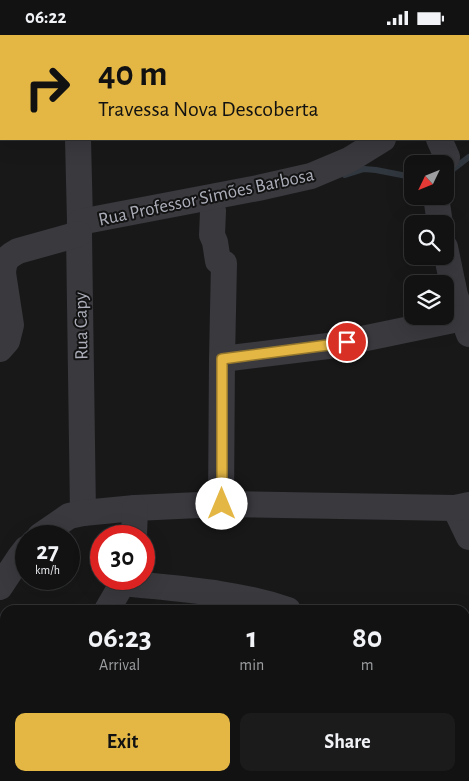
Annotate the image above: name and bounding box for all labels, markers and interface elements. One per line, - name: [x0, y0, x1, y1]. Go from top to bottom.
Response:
- text: 06:22: [25, 8, 66, 27]
- icon: right: [15, 55, 80, 120]
- text: 40 m: [98, 57, 167, 92]
- text: Travessa Nova Descoberta: [98, 98, 319, 120]
- north arrow: [404, 155, 454, 205]
- map controls: [404, 155, 454, 325]
- street label: Rua Professor Simões Barbosa: [97, 165, 316, 230]
- button: search: [404, 215, 454, 265]
- button: layers: [404, 275, 454, 325]
- street label: Rua Capy: [71, 292, 92, 360]
- pin: [326, 321, 368, 363]
- icon: arrive: [333, 328, 361, 356]
- position arrow: [195, 477, 247, 529]
- speed limit sign: 30: [90, 525, 155, 590]
- text: 27: [36, 539, 59, 564]
- text: km/h: [35, 564, 60, 576]
- text: 06:23: [88, 623, 152, 653]
- text: 1: [246, 623, 257, 653]
- text: 80: [352, 623, 382, 653]
- text: Arrival: [99, 657, 140, 673]
- text: min: [239, 657, 264, 673]
- text: m: [361, 657, 374, 673]
- button: Exit: [15, 713, 230, 771]
- button: Share: [240, 713, 455, 771]

